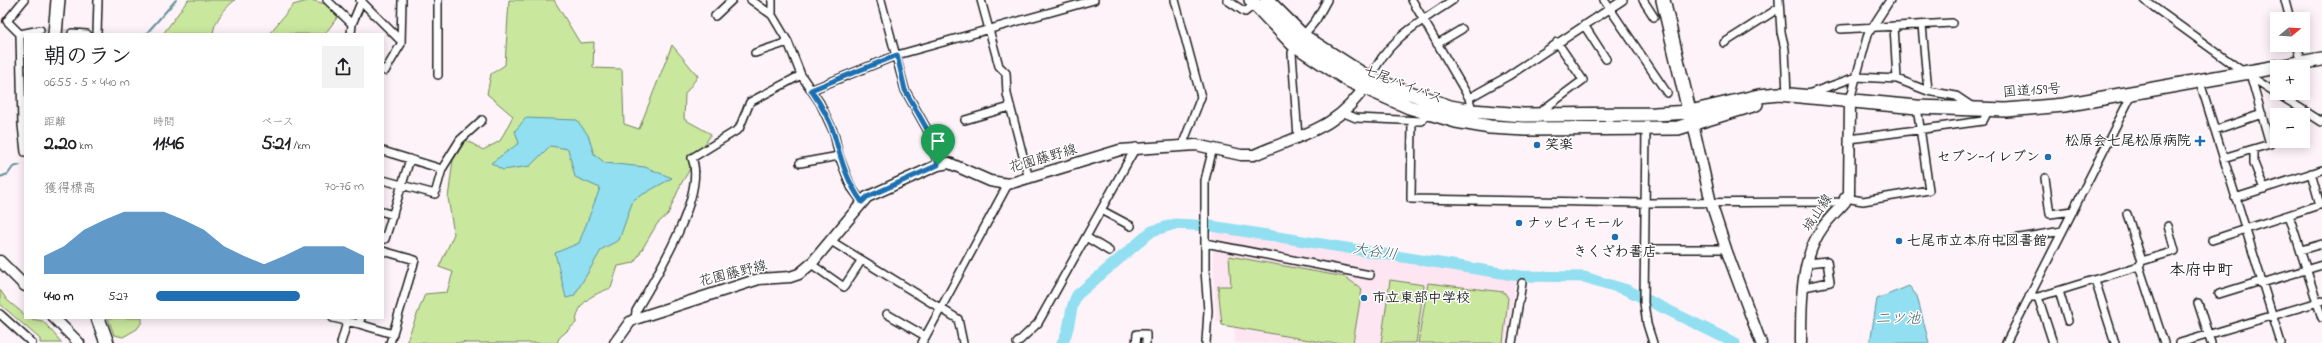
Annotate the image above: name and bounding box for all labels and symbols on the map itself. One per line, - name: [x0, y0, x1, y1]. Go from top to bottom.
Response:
- north arrow: [2270, 12, 2310, 52]
- street label: 七尾バイパス: [1360, 60, 1446, 110]
- street label: 国道159号: [2002, 78, 2062, 104]
- pin: [921, 124, 955, 165]
- place label: 松原会七尾松原病院: [2065, 131, 2191, 152]
- place label: 笑楽: [1545, 135, 1573, 156]
- marker: 松原会七尾松原病院: [2194, 135, 2206, 147]
- street label: 花園藤野線: [1006, 139, 1080, 179]
- marker: 笑楽: [1532, 140, 1542, 150]
- place label: セブン-イレブン: [1937, 147, 2040, 168]
- marker: セブン-イレブン: [2043, 152, 2053, 162]
- street label: 城山線: [1798, 190, 1838, 236]
- place label: ナッピィモール: [1527, 213, 1624, 234]
- marker: ナッピィモール: [1514, 218, 1524, 228]
- place label: 七尾市立本府中図書館: [1907, 231, 2047, 252]
- marker: きくざわ書店: [1610, 232, 1620, 242]
- marker: 七尾市立本府中図書館: [1894, 236, 1904, 246]
- water label: 大谷川: [1351, 238, 1399, 266]
- place label: きくざわ書店: [1573, 242, 1657, 263]
- street label: 花園藤野線: [696, 255, 770, 293]
- district label: 本府中町: [2169, 259, 2233, 283]
- place label: 市立東部中学校: [1372, 288, 1470, 309]
- marker: 市立東部中学校: [1359, 293, 1369, 303]
- water label: 二ツ池: [1875, 308, 1921, 330]

